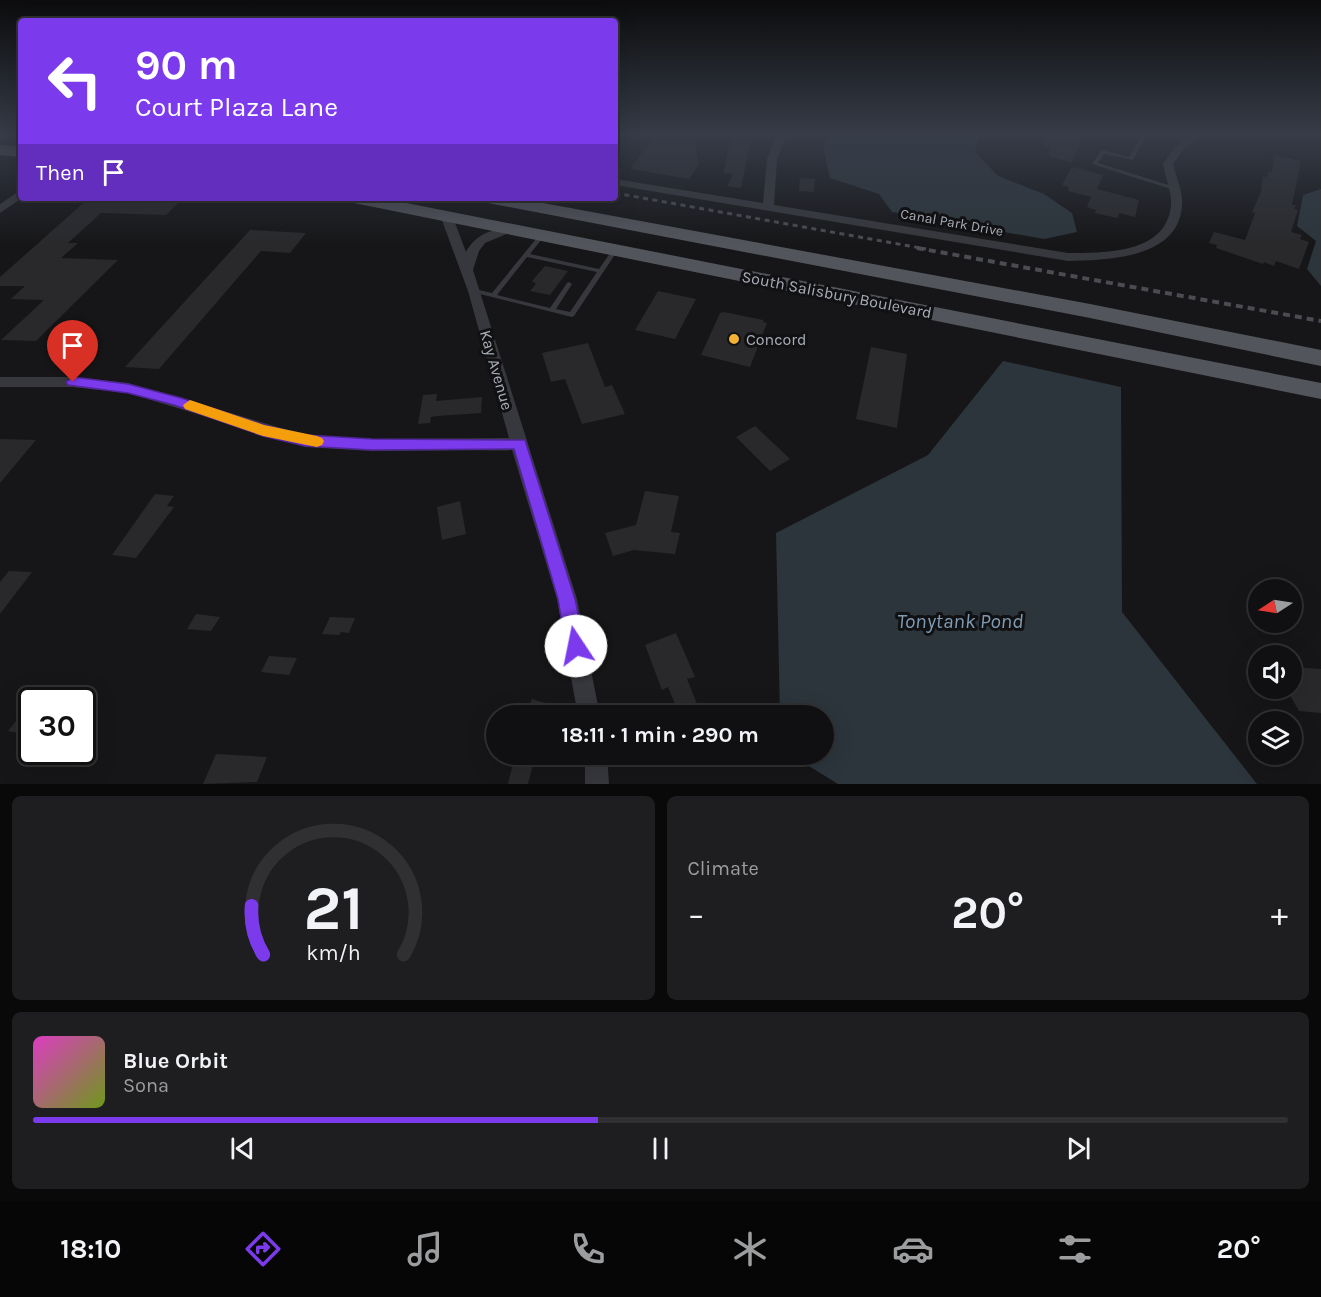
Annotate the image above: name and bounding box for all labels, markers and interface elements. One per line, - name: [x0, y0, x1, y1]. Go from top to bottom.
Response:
- text: 90 m: [135, 40, 238, 90]
- icon: left: [36, 42, 114, 120]
- text: Court Plaza Lane: [135, 91, 338, 123]
- icon: arrive: [97, 156, 130, 189]
- text: Then: [36, 160, 85, 186]
- street label: Canal Park Drive: [899, 205, 1005, 240]
- street label: South Salisbury Boulevard: [740, 267, 933, 322]
- pin: [47, 320, 98, 382]
- street label: Kay Avenue: [476, 328, 517, 412]
- icon: arrive: [56, 329, 89, 362]
- place label: Concord: [746, 330, 806, 349]
- marker: Concord: [727, 332, 741, 346]
- north arrow: [1248, 579, 1302, 633]
- map controls: [1248, 579, 1302, 765]
- water label: Tonytank Pond: [897, 609, 1023, 633]
- position arrow: [544, 614, 608, 678]
- button: sound: [1248, 645, 1302, 699]
- speed limit sign: 30: [18, 687, 96, 765]
- button: layers: [1248, 711, 1302, 765]
- text: 18:11 · 1 min · 290 m: [561, 722, 759, 748]
- text: Climate: [688, 857, 759, 880]
- text: 21: [303, 872, 363, 945]
- text: 20°: [951, 887, 1024, 939]
- text: −: [688, 895, 705, 933]
- text: +: [1271, 895, 1288, 933]
- text: km/h: [306, 940, 360, 965]
- text: Blue Orbit: [123, 1048, 228, 1074]
- text: Sona: [123, 1074, 169, 1097]
- icon: previous: [226, 1132, 259, 1165]
- icon: pause: [644, 1132, 677, 1165]
- icon: next: [1062, 1132, 1095, 1165]
- icon: directions: [242, 1228, 284, 1270]
- icon: music: [404, 1228, 446, 1270]
- icon: phone: [567, 1228, 609, 1270]
- icon: climate: [729, 1228, 771, 1270]
- icon: car: [892, 1228, 934, 1270]
- icon: filters: [1054, 1228, 1096, 1270]
- text: 18:10: [60, 1233, 121, 1265]
- text: 20°: [1217, 1233, 1261, 1265]

